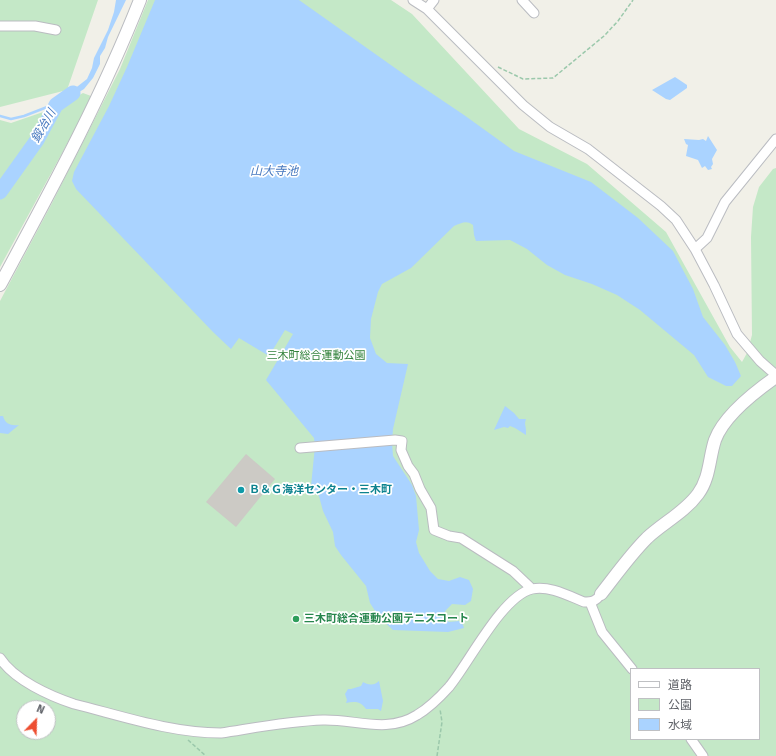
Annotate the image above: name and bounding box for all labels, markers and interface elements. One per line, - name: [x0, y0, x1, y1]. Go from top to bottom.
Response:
- water label: 鍛冶川: [29, 107, 59, 145]
- water label: 山大寺池: [250, 165, 298, 179]
- park label: 三木町総合運動公園: [267, 349, 365, 363]
- place label: Ｂ＆Ｇ海洋センター・三木町: [249, 483, 392, 497]
- marker: Ｂ＆Ｇ海洋センター・三木町: [236, 485, 246, 495]
- place label: 三木町総合運動公園テニスコート: [304, 612, 469, 626]
- marker: 三木町総合運動公園テニスコート: [291, 614, 301, 624]
- legend: [630, 668, 760, 740]
- text: 道路: [668, 678, 692, 693]
- text: 公園: [668, 698, 692, 713]
- north arrow: [16, 700, 56, 740]
- text: N: [34, 702, 47, 717]
- text: 水域: [668, 718, 692, 733]

